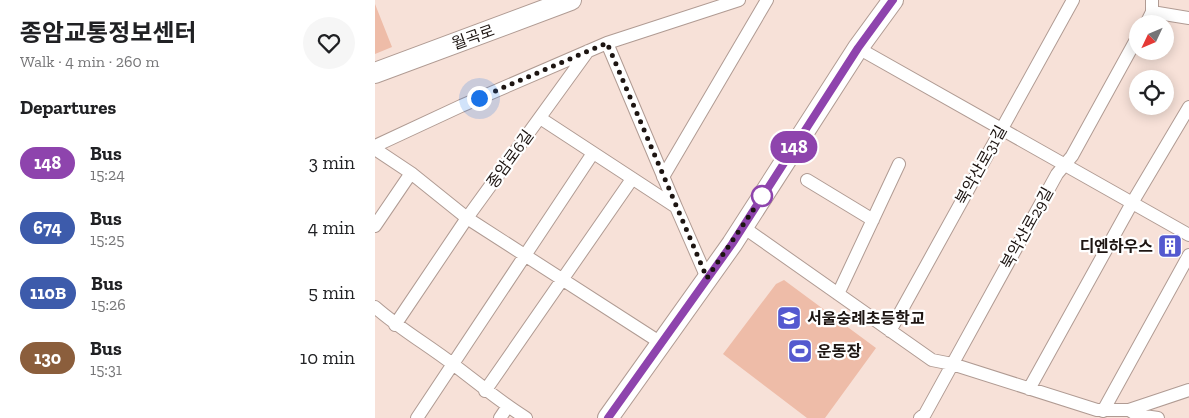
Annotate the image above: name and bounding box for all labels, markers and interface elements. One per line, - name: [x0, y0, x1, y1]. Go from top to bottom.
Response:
- north arrow: [1129, 15, 1174, 60]
- map controls: [1129, 15, 1174, 115]
- button: heart: [303, 17, 355, 69]
- text: 종암교통정보센터: [20, 18, 197, 47]
- street label: 월곡로: [449, 20, 497, 53]
- text: Walk · 4 min · 260 m: [20, 52, 159, 71]
- button: locate: [1129, 70, 1174, 115]
- your location: [467, 86, 492, 111]
- text: Departures: [20, 96, 116, 119]
- street label: 북악산로31길: [951, 122, 1011, 208]
- street label: 종암로6길: [483, 126, 537, 192]
- line badge: 148: [765, 131, 823, 163]
- text: 148: [780, 136, 808, 158]
- text: Bus: [90, 142, 122, 165]
- text: 3 min: [309, 151, 355, 174]
- text: 148: [34, 152, 61, 174]
- text: 15:24: [90, 165, 125, 184]
- street label: 북악산로29길: [997, 184, 1057, 272]
- unlabelled marker: [751, 185, 773, 207]
- text: Bus: [90, 207, 122, 230]
- text: 4 min: [308, 216, 355, 239]
- text: 674: [33, 217, 62, 239]
- text: 15:25: [90, 230, 124, 249]
- building icon: 디엔하우스: [1157, 233, 1183, 259]
- place label: 디엔하우스: [1079, 237, 1153, 256]
- text: Bus: [91, 272, 123, 295]
- text: 5 min: [308, 281, 355, 304]
- text: 110B: [30, 282, 66, 304]
- text: 15:26: [91, 295, 126, 314]
- school or university icon: 서울숭례초등학교: [776, 305, 802, 331]
- place label: 서울숭례초등학교: [807, 309, 925, 328]
- text: Bus: [90, 337, 122, 360]
- sports icon: 운동장: [787, 338, 813, 364]
- place label: 운동장: [817, 342, 861, 361]
- text: 10 min: [300, 346, 355, 369]
- text: 130: [34, 347, 61, 369]
- text: 15:31: [90, 360, 122, 379]

